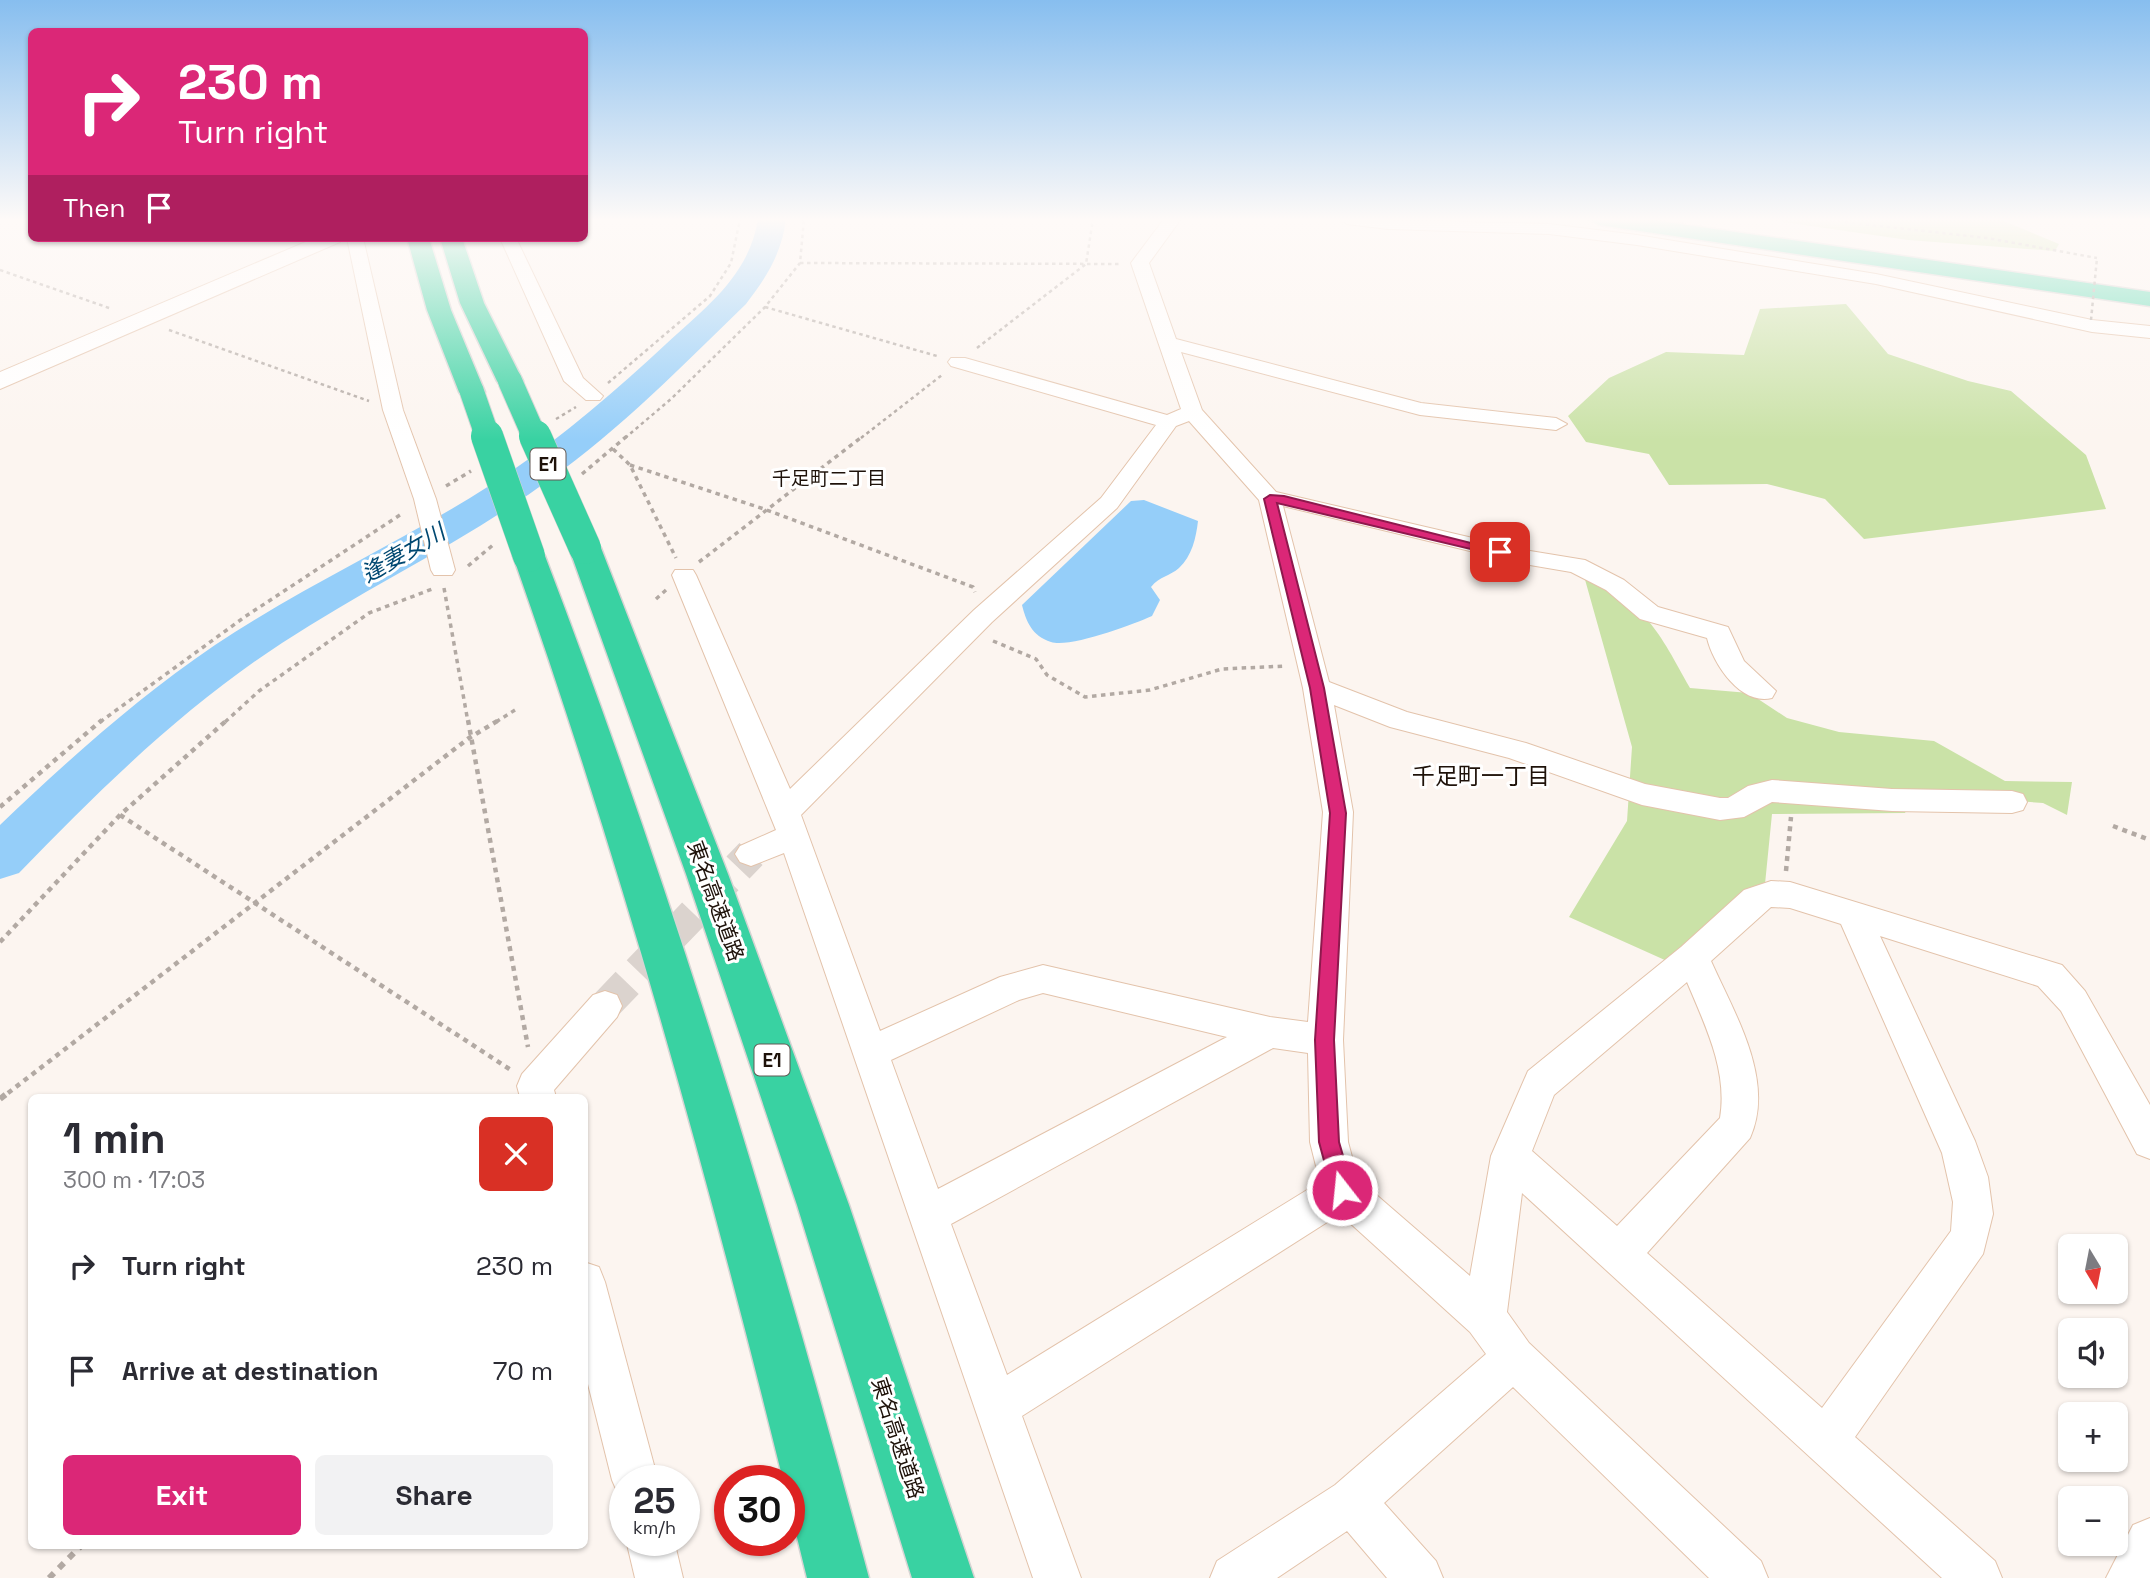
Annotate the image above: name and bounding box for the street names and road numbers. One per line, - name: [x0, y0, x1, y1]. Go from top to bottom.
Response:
- road number: E1: [530, 449, 566, 480]
- street label: 東名高速道路: [682, 837, 750, 965]
- road number: E1: [754, 1044, 790, 1076]
- street label: 東名高速道路: [866, 1374, 930, 1502]

